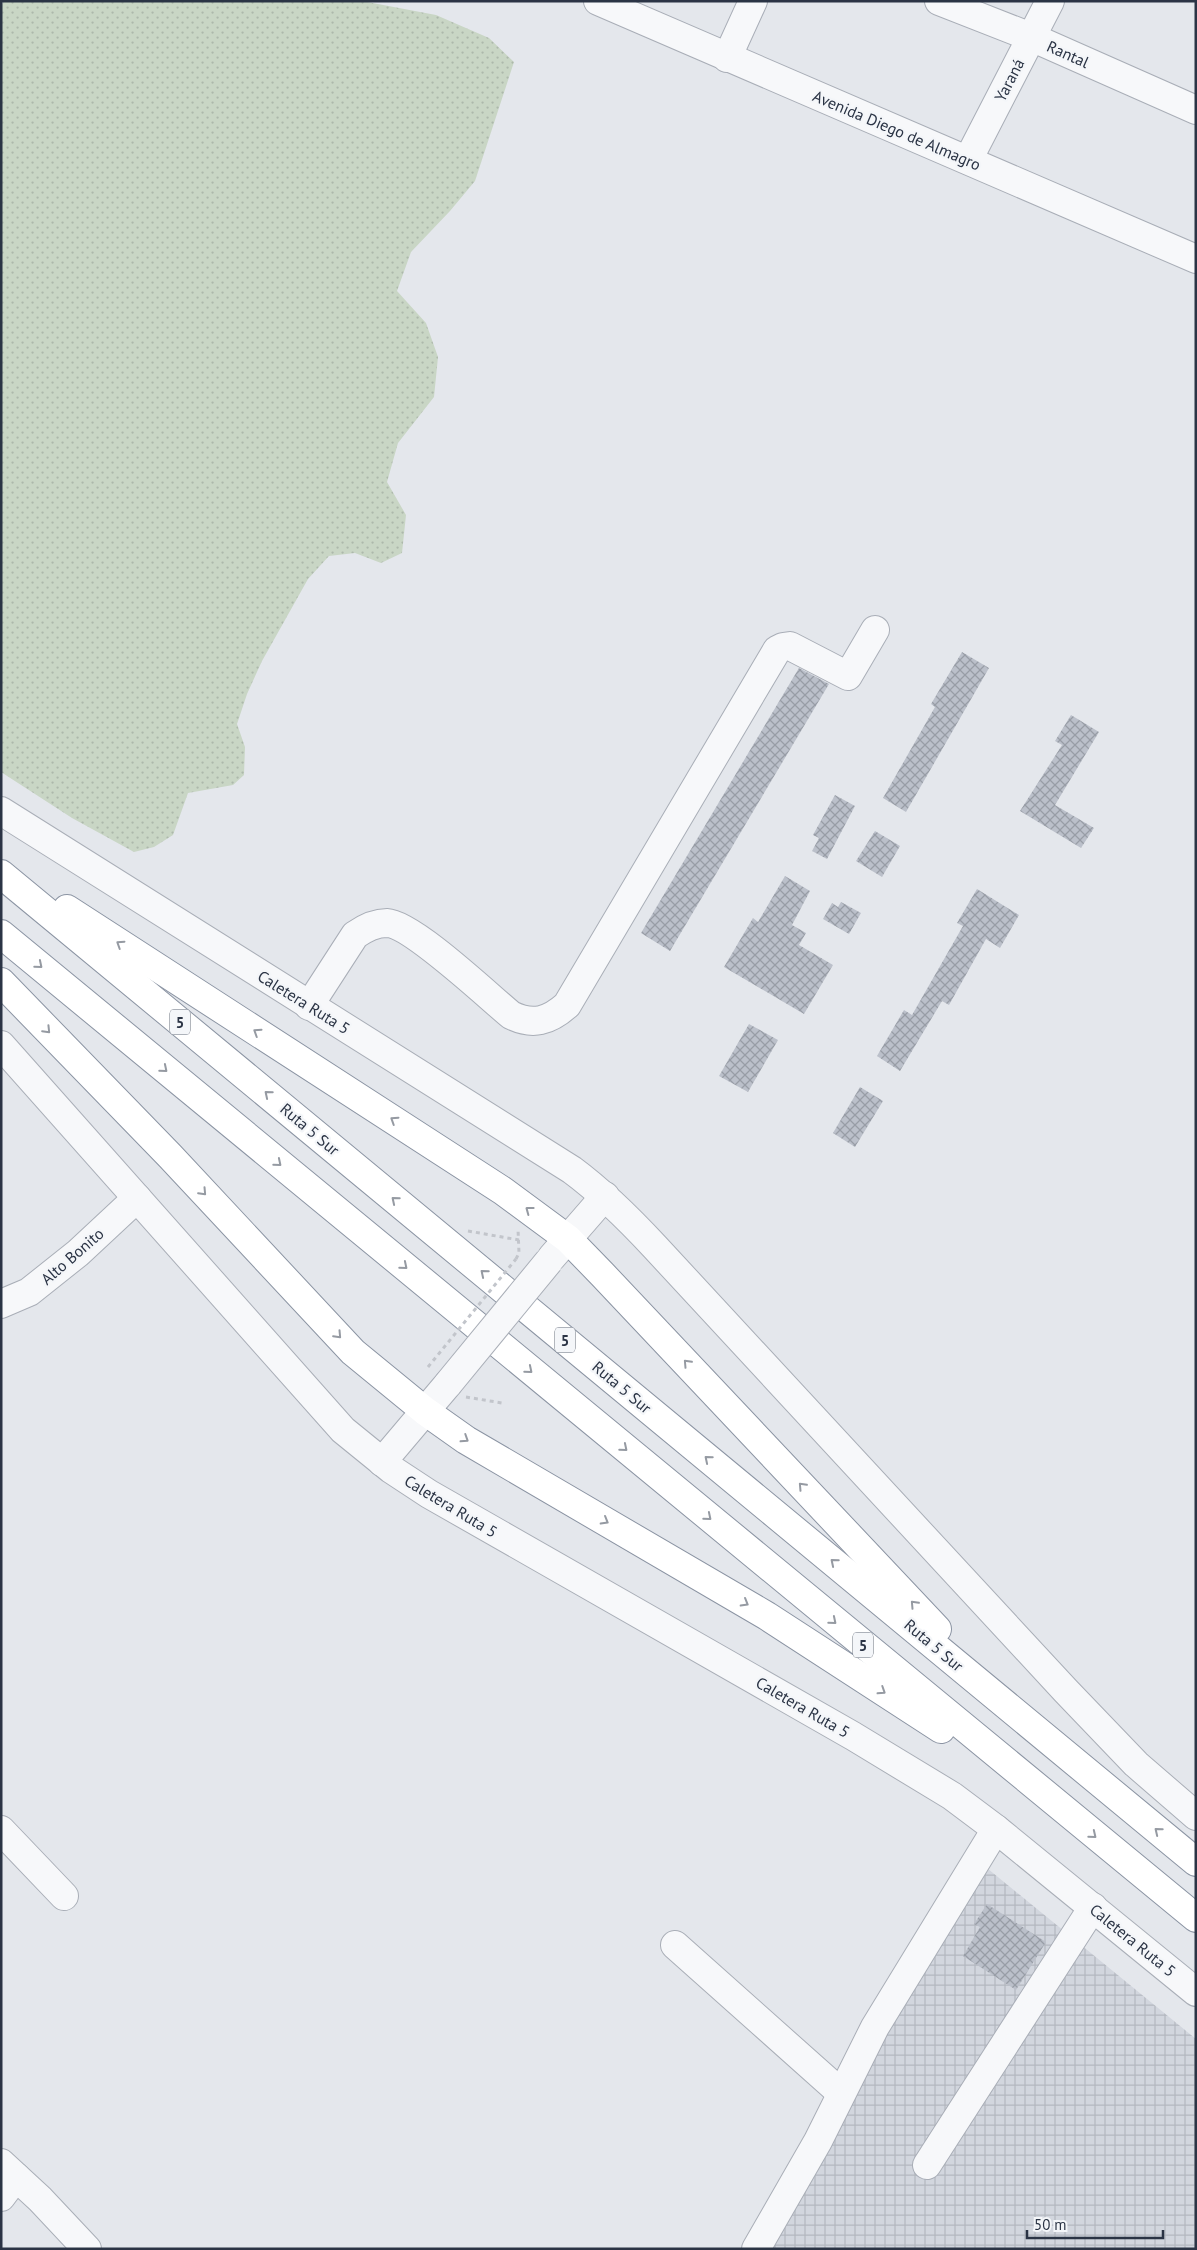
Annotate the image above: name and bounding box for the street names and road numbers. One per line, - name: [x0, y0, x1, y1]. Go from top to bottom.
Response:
- street label: Rantal: [1044, 36, 1092, 72]
- street label: Yaraná: [990, 55, 1028, 105]
- street label: Avenida Diego de Almagro: [810, 86, 984, 174]
- street label: Caletera Ruta 5: [254, 966, 354, 1038]
- road number: 5: [170, 1010, 190, 1034]
- street label: Ruta 5 Sur: [276, 1098, 344, 1160]
- street label: Alto Bonito: [36, 1223, 108, 1289]
- road number: 5: [555, 1328, 575, 1352]
- street label: Ruta 5 Sur: [588, 1356, 656, 1418]
- street label: Caletera Ruta 5: [401, 1470, 501, 1542]
- street label: Ruta 5 Sur: [900, 1614, 968, 1676]
- road number: 5: [853, 1632, 873, 1658]
- street label: Caletera Ruta 5: [753, 1672, 853, 1742]
- street label: Caletera Ruta 5: [1086, 1899, 1180, 1981]

